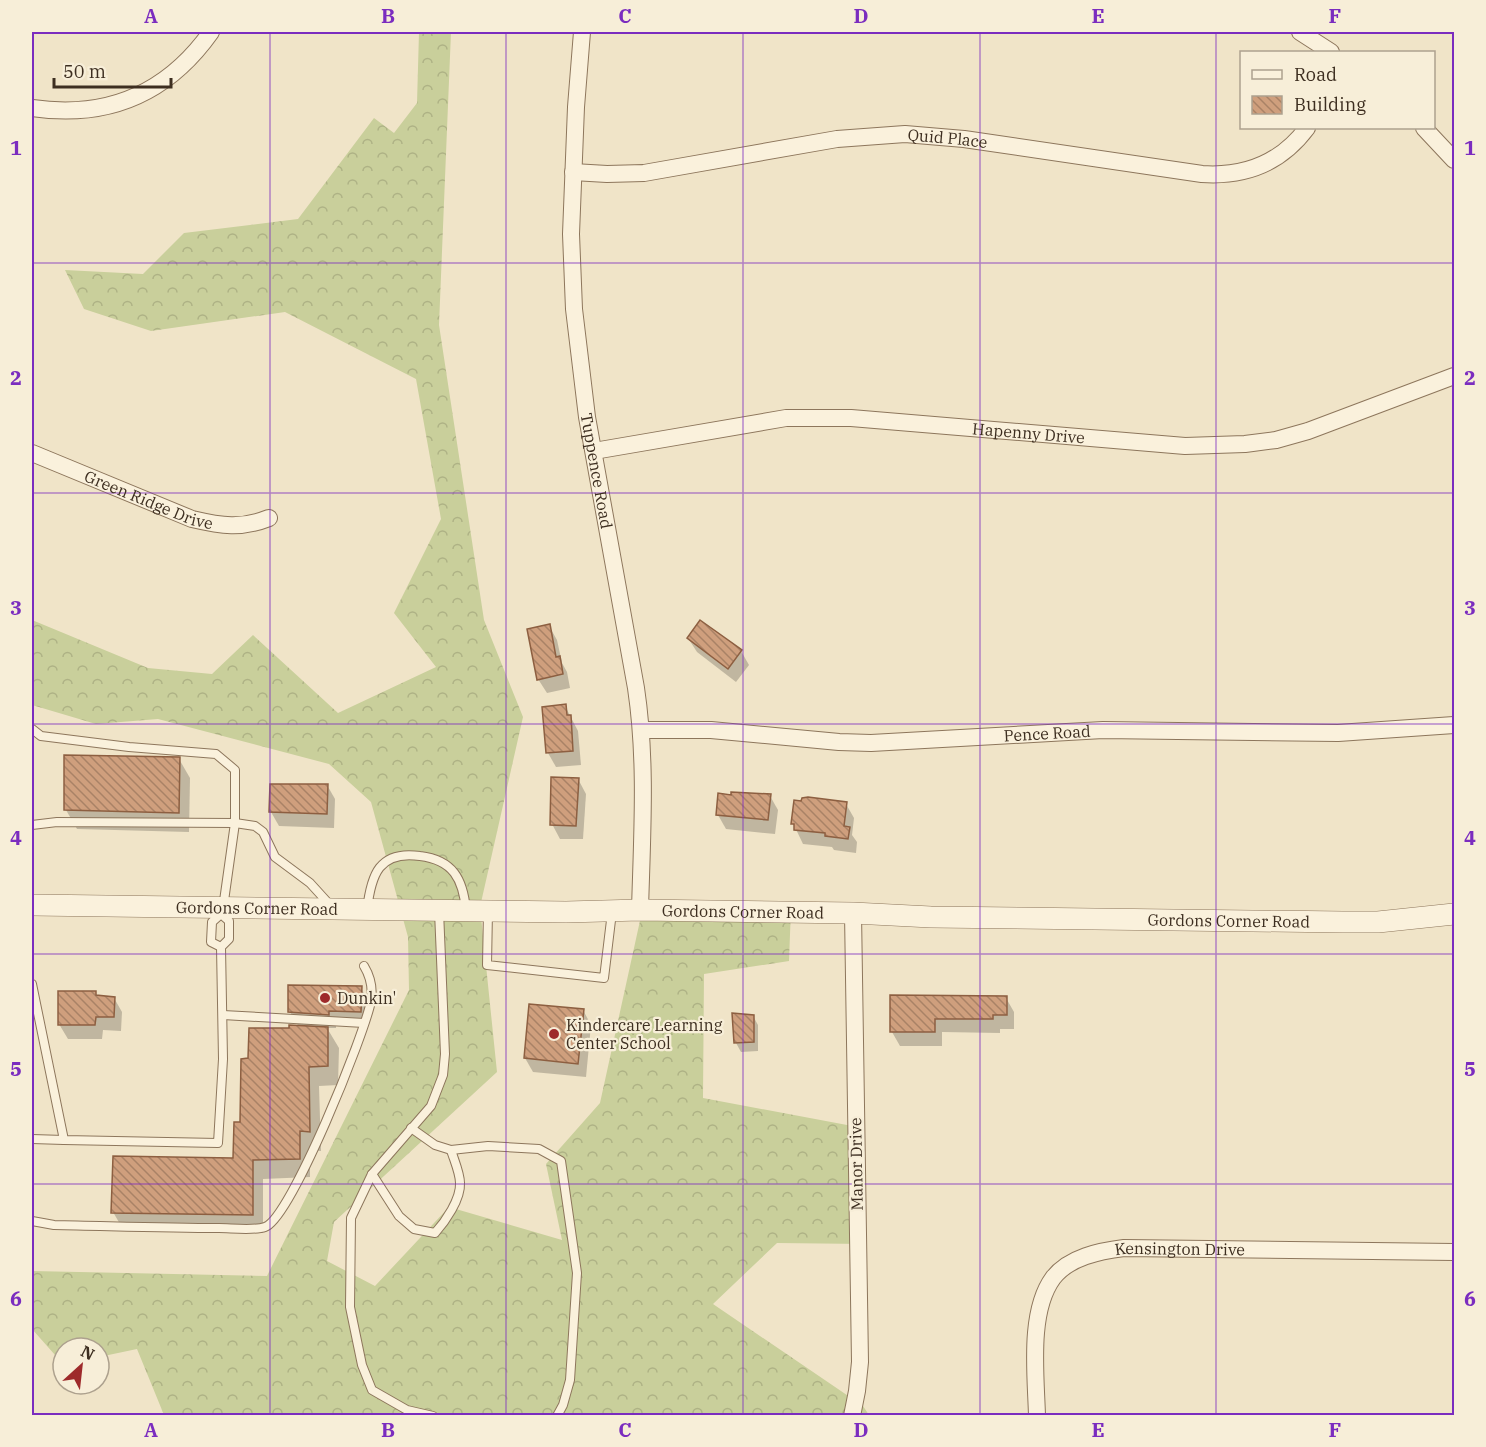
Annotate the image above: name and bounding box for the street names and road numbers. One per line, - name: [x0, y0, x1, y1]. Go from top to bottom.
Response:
- street label: Quid Place: [907, 124, 989, 152]
- street label: Tuppence Road: [576, 411, 617, 531]
- street label: Hapenny Drive: [972, 418, 1086, 448]
- street label: Green Ridge Drive: [82, 466, 215, 533]
- street label: Pence Road: [1003, 721, 1091, 746]
- street label: Gordons Corner Road: [176, 897, 339, 919]
- street label: Gordons Corner Road: [662, 900, 825, 923]
- street label: Gordons Corner Road: [1147, 910, 1310, 932]
- street label: Manor Drive: [845, 1117, 867, 1211]
- street label: Kensington Drive: [1113, 1238, 1245, 1259]

